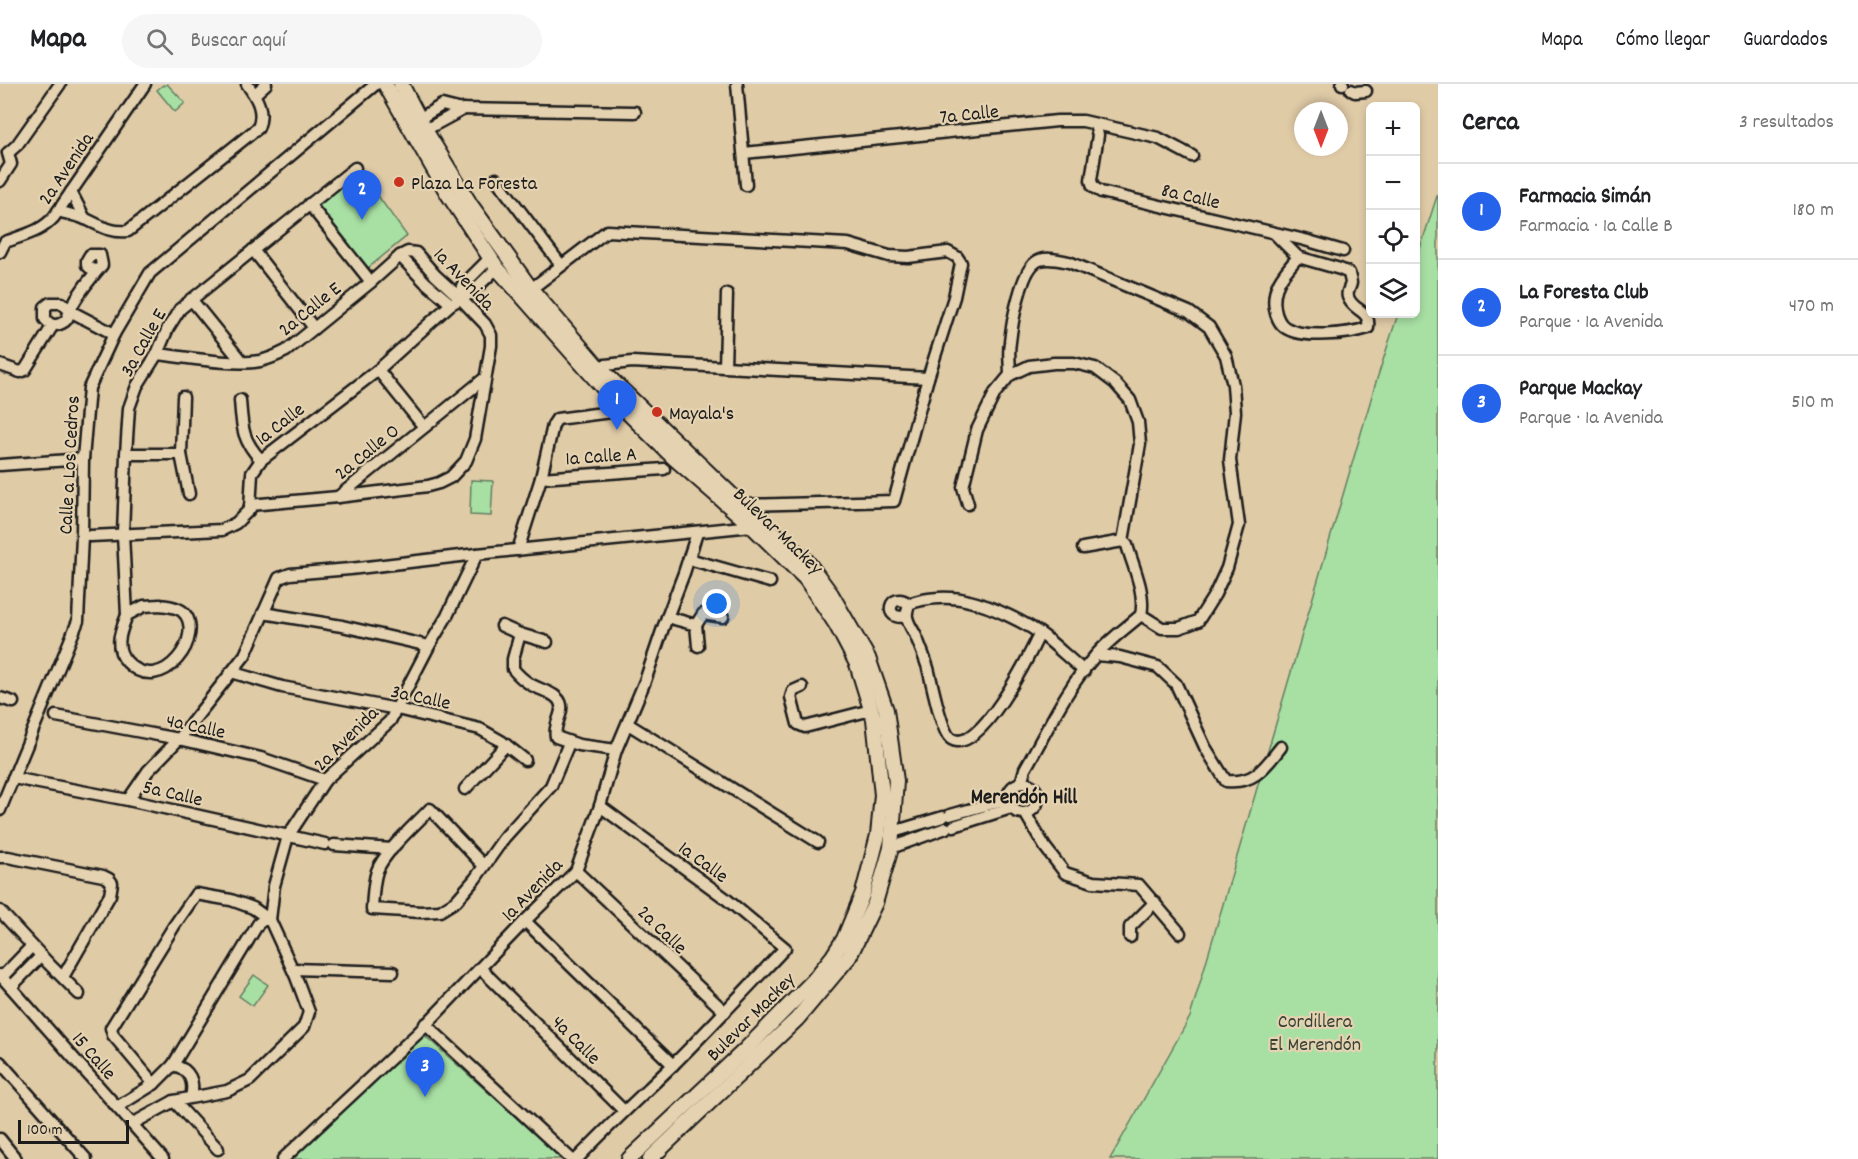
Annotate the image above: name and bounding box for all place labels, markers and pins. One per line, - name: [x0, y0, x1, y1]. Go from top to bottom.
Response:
- pin: 2: [342, 170, 382, 220]
- place label: Plaza La Foresta: [411, 171, 538, 199]
- marker: Plaza La Foresta: [392, 175, 406, 189]
- pin: 1: [598, 380, 636, 430]
- place label: Mayala's: [669, 401, 734, 429]
- marker: Mayala's: [650, 405, 664, 419]
- pin: 3: [406, 1048, 444, 1097]

